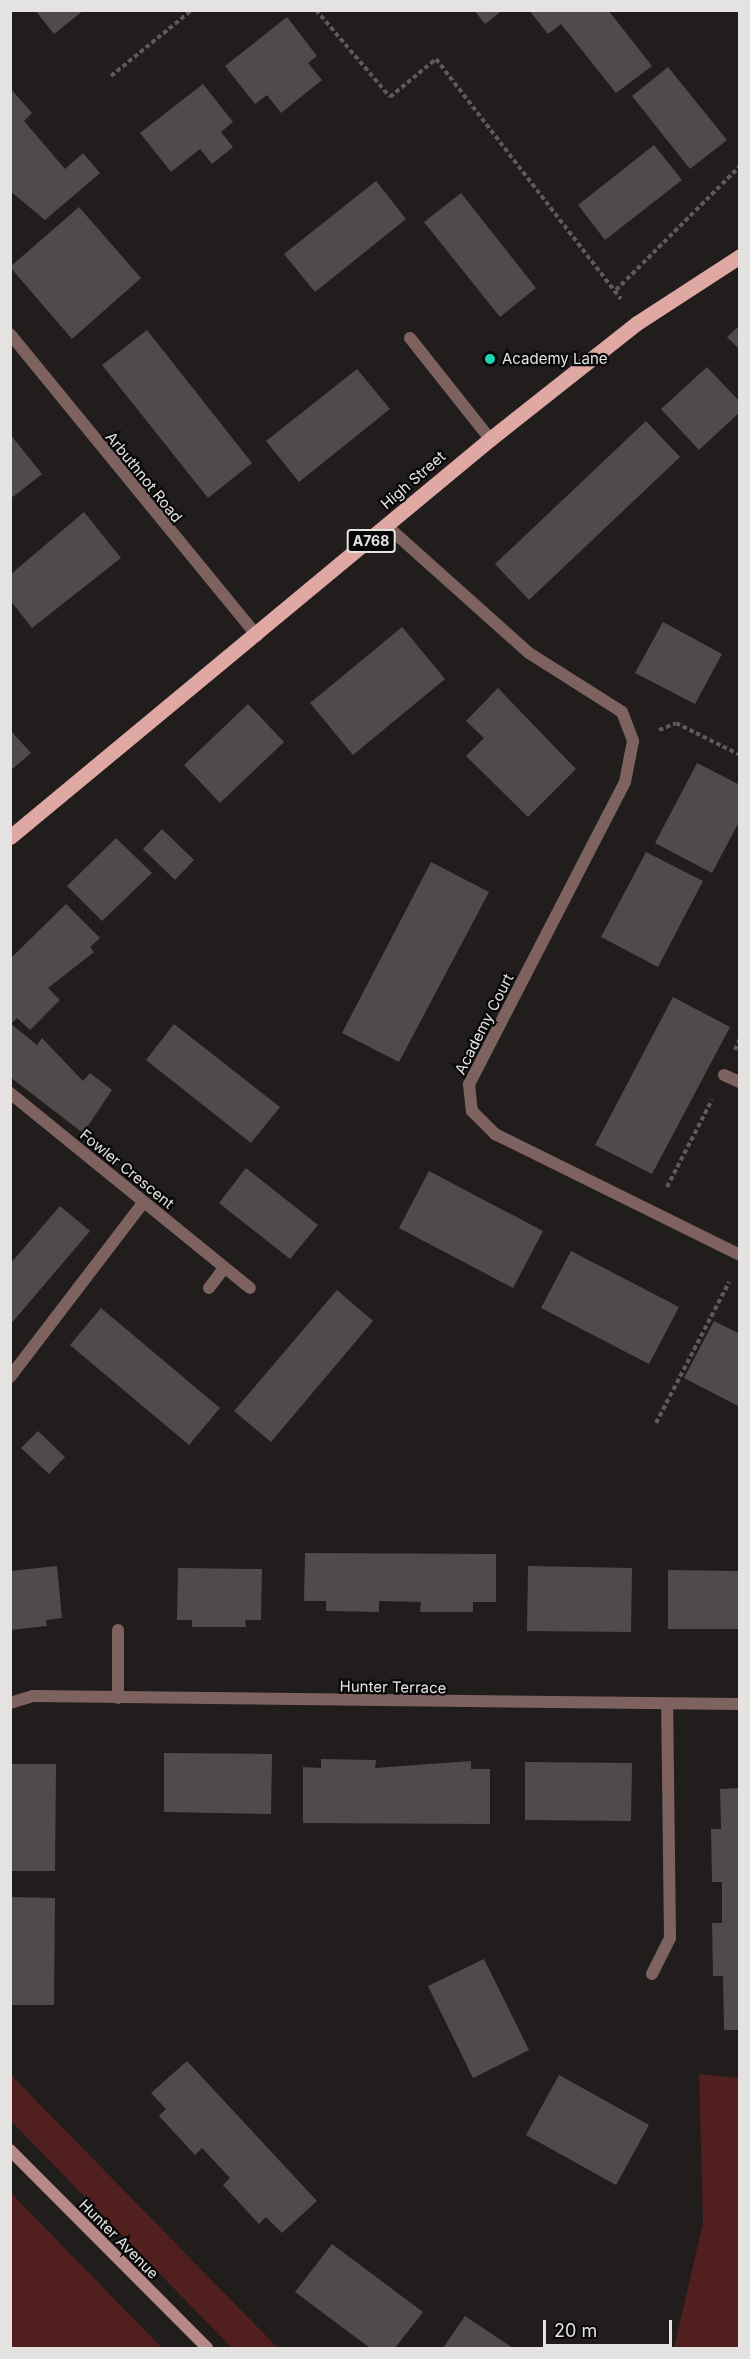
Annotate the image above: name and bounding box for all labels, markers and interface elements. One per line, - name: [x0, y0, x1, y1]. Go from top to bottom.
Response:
- place label: Academy Lane: [502, 350, 607, 368]
- marker: Academy Lane: [483, 352, 497, 366]
- street label: Arbuthnot Road: [102, 428, 186, 526]
- street label: High Street: [377, 447, 449, 513]
- road number: A768: [346, 530, 397, 552]
- street label: Academy Court: [451, 971, 517, 1077]
- street label: Fowler Crescent: [76, 1126, 178, 1212]
- street label: Hunter Terrace: [339, 1677, 447, 1697]
- street label: Hunter Avenue: [76, 2196, 162, 2282]
- scale bar: [546, 2308, 675, 2346]
- text: 20 m: [554, 2320, 597, 2341]

